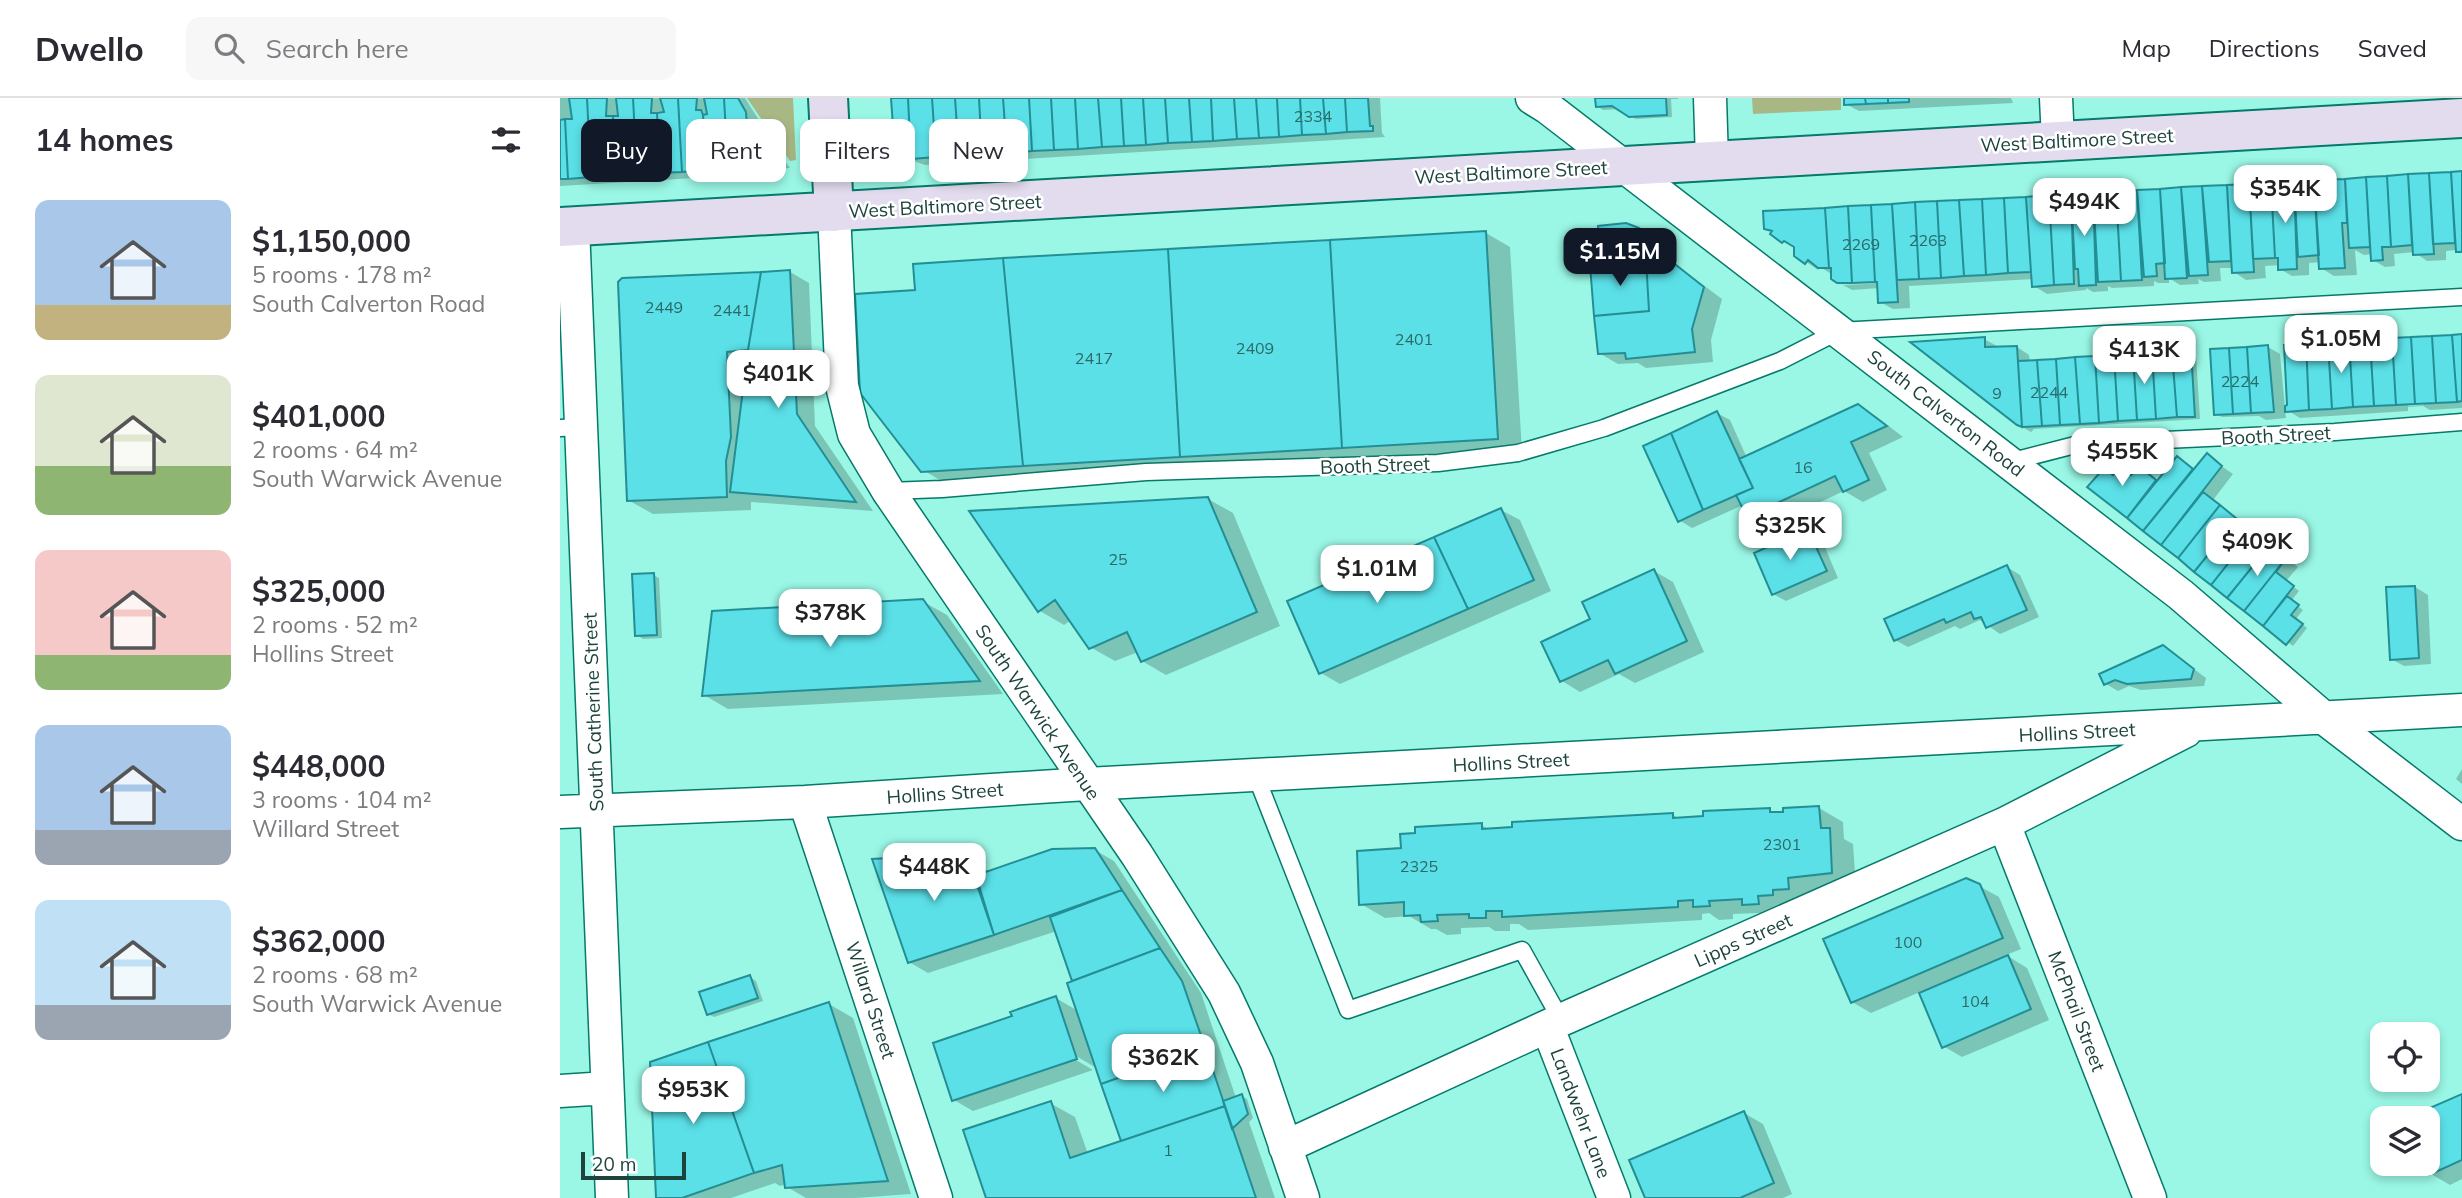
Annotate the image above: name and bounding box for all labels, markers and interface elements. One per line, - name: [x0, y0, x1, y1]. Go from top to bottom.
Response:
- search box: [186, 17, 676, 80]
- text: Dwello: [35, 28, 144, 69]
- icon: search: [210, 29, 248, 67]
- text: Search here: [266, 32, 409, 65]
- text: Map: [2121, 33, 2171, 63]
- text: Directions: [2209, 33, 2320, 63]
- text: Saved: [2358, 33, 2427, 63]
- house number: 2334: [1294, 106, 1333, 126]
- chip: Buy: [581, 119, 672, 182]
- chip: Rent: [686, 119, 786, 182]
- chip: Filters: [800, 119, 915, 182]
- chip: New: [929, 119, 1028, 182]
- text: 14 homes: [35, 121, 174, 159]
- icon: filters: [487, 121, 525, 159]
- street label: West Baltimore Street: [1980, 123, 2175, 157]
- street label: West Baltimore Street: [1414, 155, 1609, 189]
- pin: $354K: [2236, 166, 2334, 225]
- text: $354K: [2250, 173, 2320, 202]
- pin: $494K: [2035, 178, 2133, 238]
- text: $494K: [2049, 186, 2119, 215]
- street label: West Baltimore Street: [848, 189, 1043, 223]
- text: $1,150,000: [252, 222, 411, 260]
- icon: home: [91, 228, 175, 312]
- pin: $1.15M: [1563, 228, 1677, 288]
- house number: 2263: [1909, 230, 1947, 250]
- house number: 2269: [1842, 234, 1880, 254]
- text: $1.15M: [1580, 236, 1660, 265]
- text: 5 rooms · 178 m²: [252, 260, 432, 289]
- text: South Calverton Road: [252, 289, 485, 318]
- house number: 2449: [645, 297, 683, 317]
- house number: 2441: [713, 300, 751, 320]
- pin: $1.05M: [2284, 316, 2398, 375]
- text: $1.05M: [2301, 323, 2381, 352]
- pin: $413K: [2095, 327, 2193, 386]
- house number: 2401: [1395, 329, 1433, 349]
- text: $413K: [2109, 334, 2179, 363]
- house number: 2409: [1236, 338, 1274, 358]
- street label: South Calverton Road: [1863, 344, 2029, 482]
- house number: 2417: [1075, 348, 1113, 368]
- pin: $401K: [729, 350, 827, 410]
- text: $401K: [743, 358, 813, 387]
- house number: 2224: [2221, 371, 2260, 391]
- house number: 2244: [2030, 382, 2069, 402]
- house number: 9: [1992, 383, 2002, 403]
- text: $401,000: [252, 397, 385, 435]
- icon: home: [91, 403, 175, 487]
- street label: Booth Street: [2221, 420, 2332, 450]
- pin: $455K: [2073, 428, 2171, 488]
- text: 2 rooms · 64 m²: [252, 435, 418, 464]
- text: $455K: [2087, 436, 2157, 465]
- street label: Booth Street: [1320, 451, 1431, 479]
- house number: 16: [1793, 457, 1813, 477]
- text: South Warwick Avenue: [252, 464, 502, 493]
- pin: $325K: [1741, 503, 1839, 562]
- text: $325K: [1755, 510, 1825, 539]
- pin: $409K: [2208, 518, 2306, 578]
- text: $409K: [2222, 526, 2292, 555]
- pin: $1.01M: [1320, 546, 1434, 605]
- house number: 25: [1108, 549, 1128, 569]
- text: $1.01M: [1337, 553, 1417, 582]
- text: $325,000: [252, 572, 385, 610]
- icon: home: [91, 578, 175, 662]
- pin: $378K: [781, 589, 879, 649]
- text: $378K: [795, 597, 865, 626]
- text: 2 rooms · 52 m²: [252, 610, 418, 639]
- street label: South Catherine Street: [578, 612, 608, 812]
- street label: South Warwick Avenue: [970, 620, 1106, 804]
- text: Hollins Street: [252, 639, 394, 668]
- street label: Hollins Street: [2018, 717, 2136, 747]
- text: $448,000: [252, 747, 385, 785]
- street label: Hollins Street: [1452, 747, 1570, 777]
- icon: home: [91, 753, 175, 837]
- street label: Hollins Street: [886, 777, 1005, 809]
- text: 3 rooms · 104 m²: [252, 785, 432, 814]
- text: Willard Street: [252, 814, 399, 843]
- house number: 2301: [1763, 834, 1801, 854]
- pin: $448K: [885, 844, 983, 903]
- text: $448K: [899, 851, 969, 880]
- house number: 2325: [1400, 856, 1438, 876]
- street label: Lipps Street: [1690, 908, 1796, 972]
- text: $362,000: [252, 922, 385, 960]
- icon: home: [91, 928, 175, 1012]
- house number: 100: [1894, 932, 1922, 952]
- street label: Willard Street: [841, 938, 901, 1062]
- street label: McPhail Street: [2043, 947, 2111, 1075]
- text: 2 rooms · 68 m²: [252, 960, 418, 989]
- text: South Warwick Avenue: [252, 989, 502, 1018]
- house number: 104: [1961, 991, 1990, 1011]
- map controls: [2370, 1022, 2440, 1176]
- button: locate: [2370, 1022, 2440, 1092]
- pin: $362K: [1114, 1034, 1212, 1094]
- text: $362K: [1128, 1042, 1198, 1071]
- street label: Landwehr Lane: [1545, 1045, 1617, 1181]
- pin: $953K: [644, 1066, 742, 1126]
- text: $953K: [658, 1074, 728, 1103]
- button: layers: [2370, 1106, 2440, 1176]
- house number: 1: [1163, 1140, 1173, 1160]
- scale bar: [581, 1149, 686, 1181]
- text: 20 m: [592, 1152, 636, 1176]

